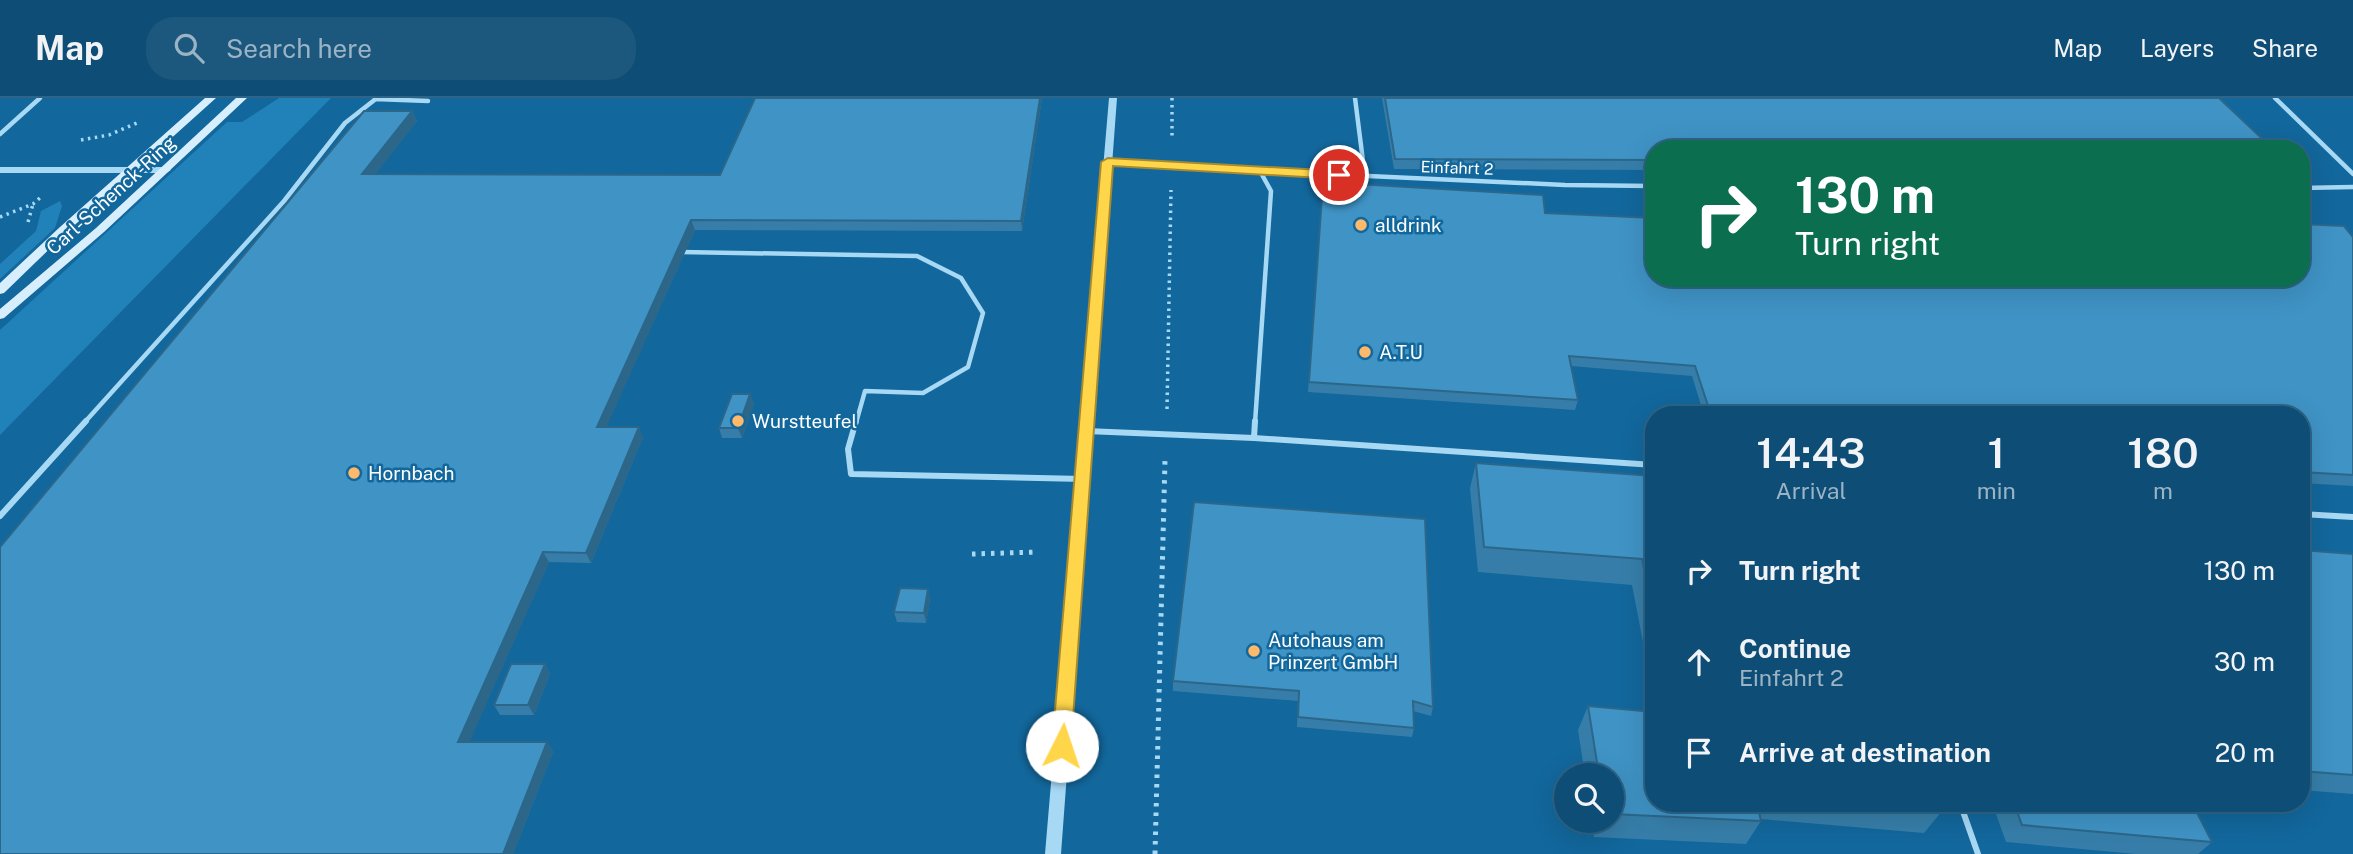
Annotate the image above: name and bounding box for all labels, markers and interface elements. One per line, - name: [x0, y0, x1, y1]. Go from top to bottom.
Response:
- search box: [146, 17, 636, 80]
- text: Map: [35, 29, 104, 67]
- icon: search: [170, 29, 208, 67]
- text: Search here: [226, 33, 372, 64]
- text: Map: [2053, 34, 2102, 62]
- text: Layers: [2140, 34, 2214, 62]
- text: Share: [2252, 34, 2318, 62]
- street label: Carl-Schenck-Ring: [42, 131, 180, 259]
- pin: [1309, 145, 1369, 205]
- icon: arrive: [1320, 156, 1358, 194]
- street label: Einfahrt 2: [1420, 157, 1494, 179]
- text: 130 m: [1795, 166, 1935, 224]
- icon: right: [1680, 168, 1771, 259]
- place label: alldrink: [1375, 214, 1442, 236]
- marker: alldrink: [1353, 217, 1369, 233]
- text: Turn right: [1795, 225, 1940, 262]
- place label: A.T.U: [1379, 341, 1423, 363]
- marker: A.T.U: [1357, 344, 1373, 360]
- place label: Wurstteufel: [752, 410, 857, 432]
- marker: Wurstteufel: [730, 413, 746, 429]
- text: 14:43: [1756, 428, 1865, 477]
- text: 1: [1988, 428, 2005, 477]
- text: 180: [2127, 428, 2199, 477]
- place label: Hornbach: [368, 462, 454, 484]
- marker: Hornbach: [346, 465, 362, 481]
- text: Arrival: [1775, 477, 1846, 504]
- text: min: [1977, 477, 2016, 504]
- text: m: [2153, 477, 2173, 504]
- icon: right: [1680, 552, 1718, 590]
- text: Turn right: [1739, 555, 1861, 586]
- text: 130 m: [2203, 555, 2275, 586]
- place label: Autohaus am Prinzert GmbH: [1268, 629, 1398, 673]
- text: Continue: [1739, 633, 1851, 664]
- marker: Autohaus am Prinzert GmbH: [1246, 643, 1262, 659]
- icon: ahead: [1680, 643, 1718, 681]
- text: 30 m: [2214, 646, 2275, 677]
- text: Einfahrt 2: [1739, 664, 1844, 691]
- position arrow: [1025, 709, 1099, 783]
- icon: arrive: [1680, 734, 1718, 772]
- text: Arrive at destination: [1739, 737, 1991, 768]
- text: 20 m: [2215, 737, 2275, 768]
- map controls: [1554, 763, 1624, 833]
- button: search: [1554, 763, 1624, 833]

